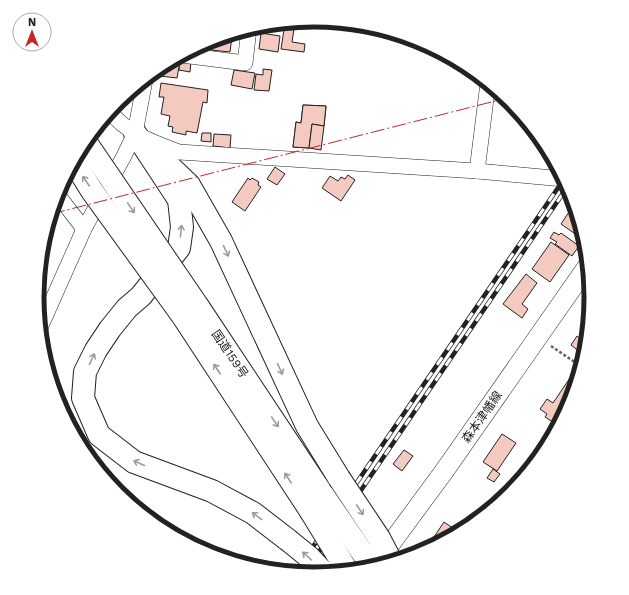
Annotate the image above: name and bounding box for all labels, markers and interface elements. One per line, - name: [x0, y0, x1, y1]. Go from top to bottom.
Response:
- north arrow: [12, 12, 52, 52]
- text: N: [28, 16, 36, 29]
- one-way arrow: [82, 176, 90, 187]
- one-way arrow: [127, 202, 135, 213]
- one-way arrow: [177, 225, 184, 238]
- one-way arrow: [223, 245, 230, 257]
- street label: 国道159号: [209, 327, 251, 381]
- one-way arrow: [89, 353, 96, 365]
- one-way arrow: [213, 363, 221, 375]
- one-way arrow: [277, 363, 284, 375]
- street label: 森本津幡線: [459, 388, 505, 446]
- one-way arrow: [271, 416, 279, 427]
- one-way arrow: [133, 459, 145, 466]
- one-way arrow: [284, 472, 293, 483]
- one-way arrow: [356, 505, 364, 516]
- one-way arrow: [252, 512, 263, 520]
- one-way arrow: [302, 551, 312, 561]

